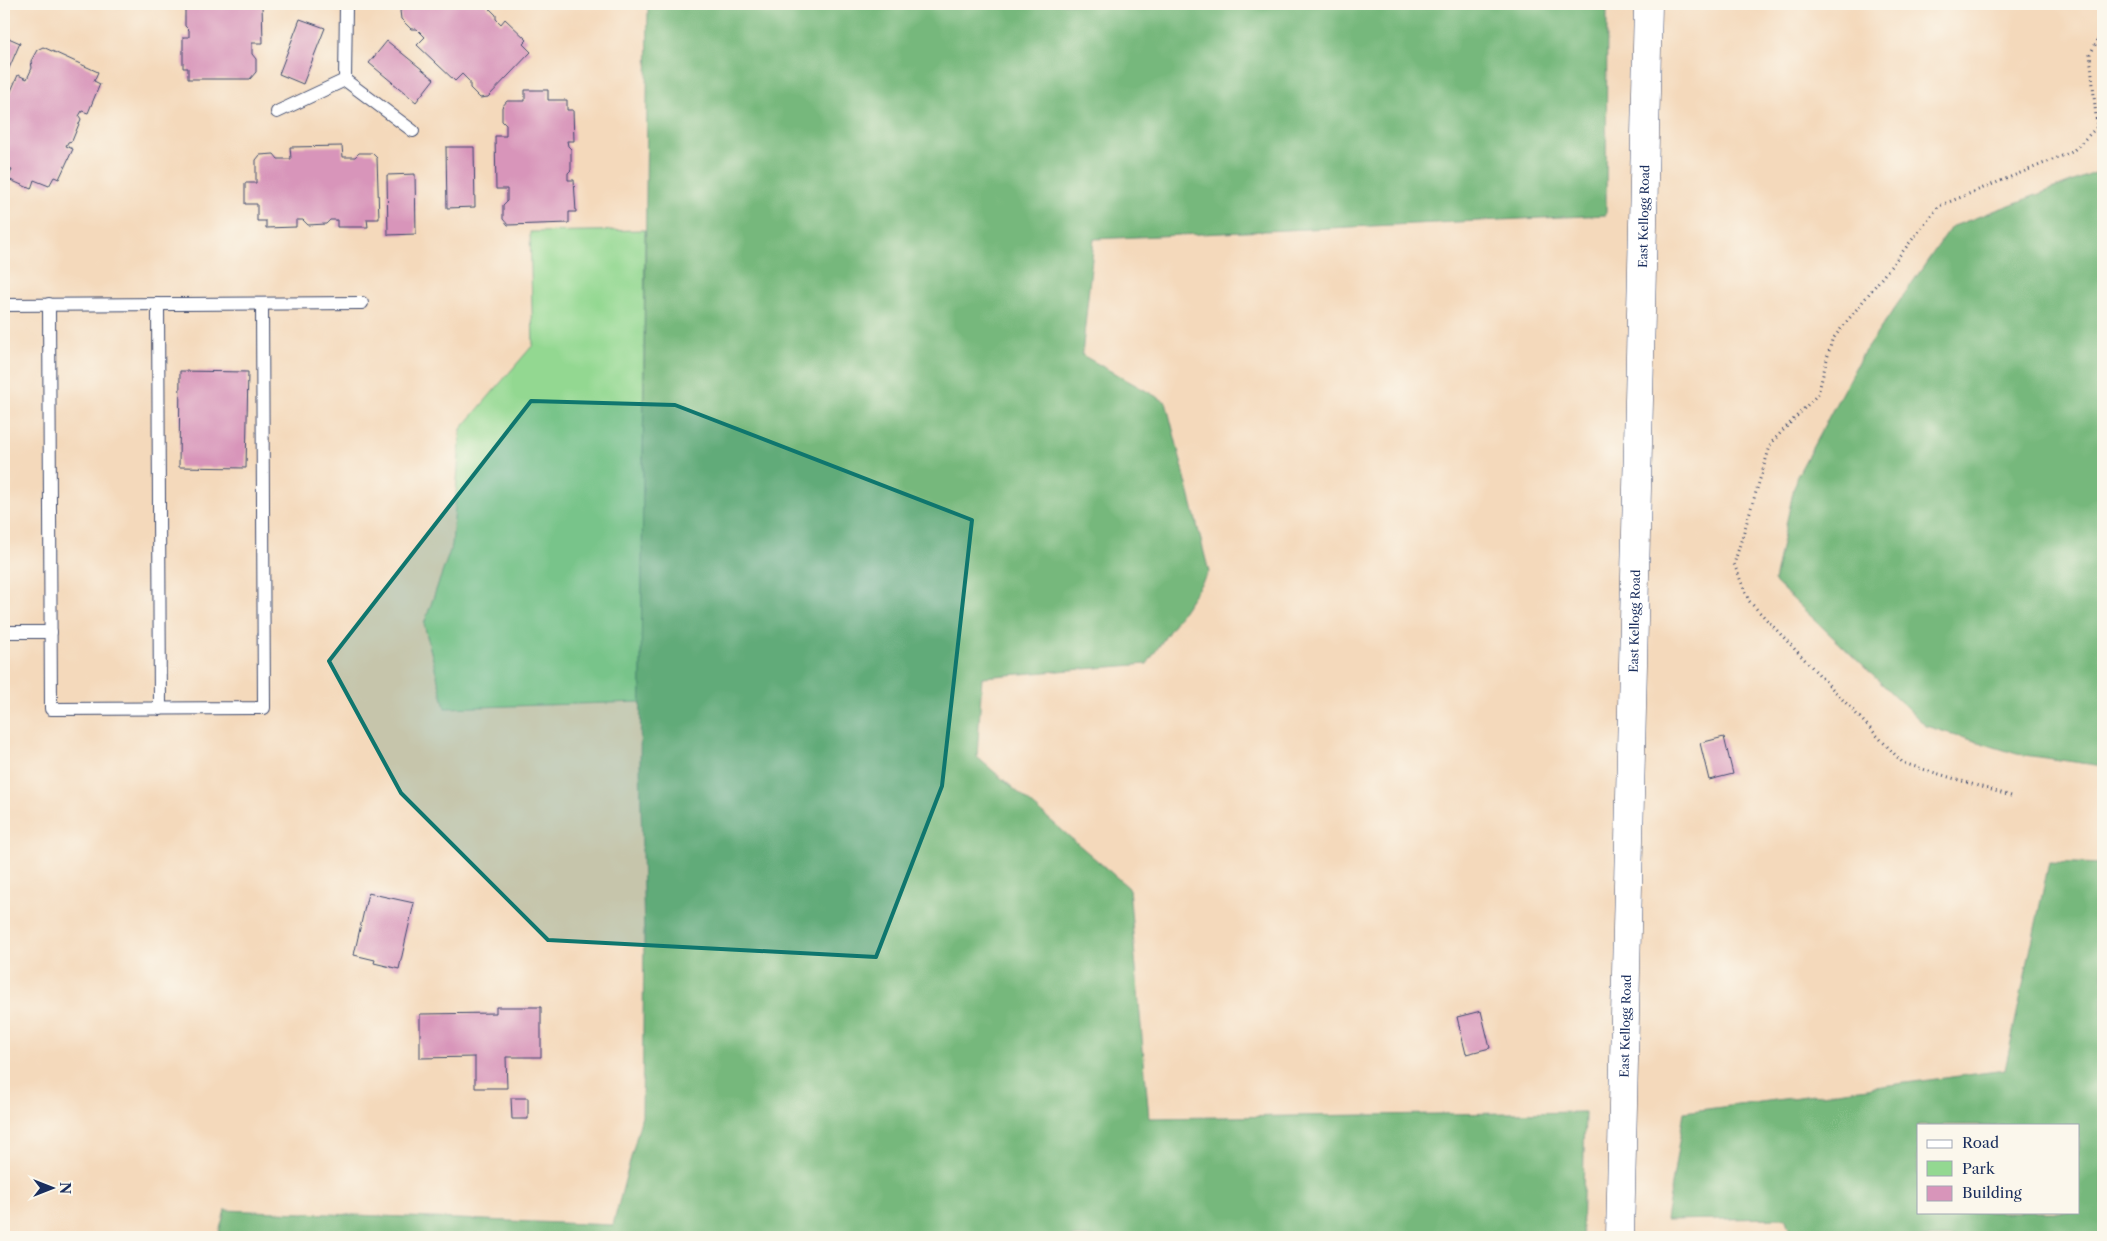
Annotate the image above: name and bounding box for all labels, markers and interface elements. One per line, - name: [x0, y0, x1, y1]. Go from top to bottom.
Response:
- street label: East Kellogg Road: [1635, 164, 1652, 268]
- street label: East Kellogg Road: [1625, 569, 1643, 673]
- street label: East Kellogg Road: [1616, 974, 1633, 1078]
- legend: [1917, 1124, 2080, 1214]
- text: Road: [1962, 1133, 1999, 1152]
- text: Park: [1962, 1159, 1996, 1178]
- north arrow: [28, 1164, 78, 1214]
- text: N: [56, 1182, 74, 1194]
- text: Building: [1962, 1183, 2022, 1202]

